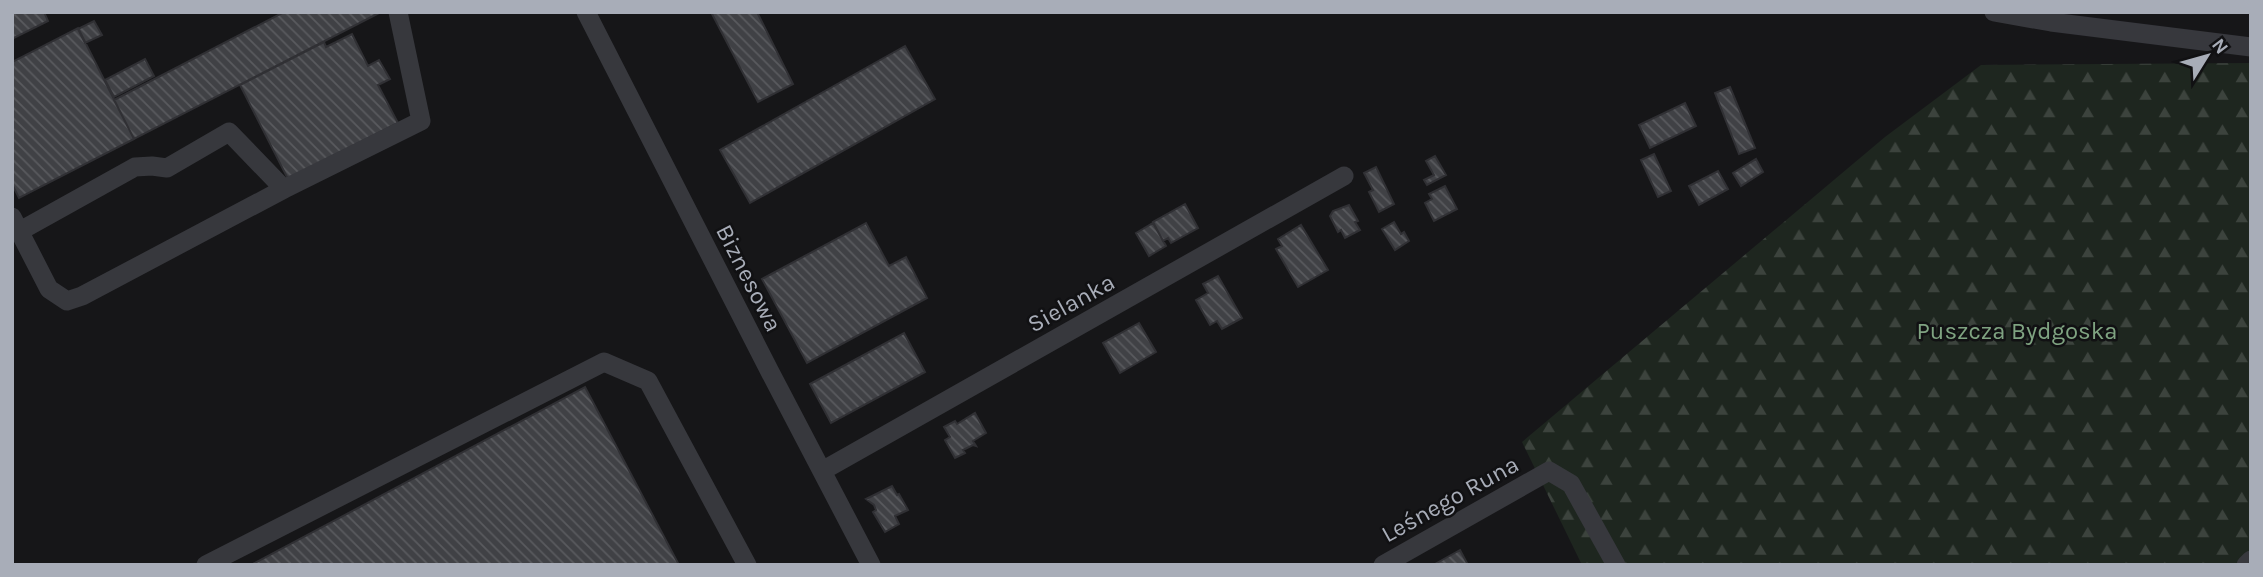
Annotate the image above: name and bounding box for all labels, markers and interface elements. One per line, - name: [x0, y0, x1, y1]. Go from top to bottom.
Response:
- north arrow: [2172, 21, 2242, 91]
- text: N: [2207, 34, 2233, 58]
- street label: Biznesowa: [710, 220, 788, 336]
- street label: Sielanka: [1023, 268, 1119, 338]
- park label: Puszcza Bydgoska: [1917, 317, 2117, 345]
- street label: Leśnego Runa: [1377, 450, 1523, 548]

